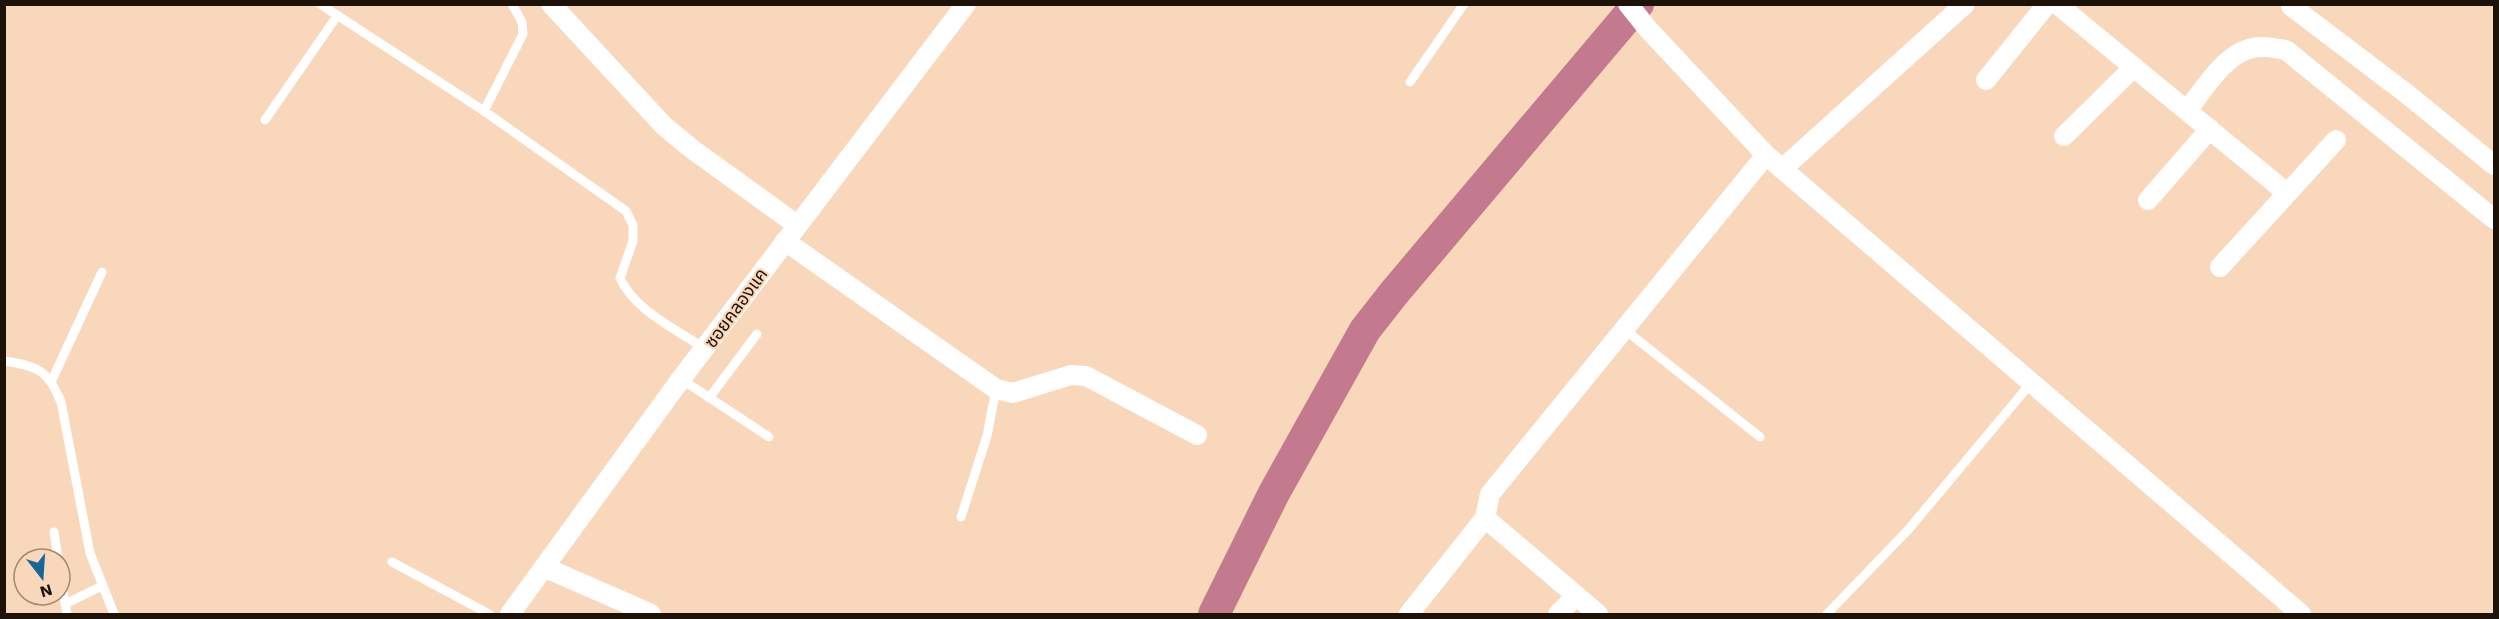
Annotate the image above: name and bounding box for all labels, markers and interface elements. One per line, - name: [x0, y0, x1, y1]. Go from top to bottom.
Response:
- street label: ซอยคลองแค: [700, 264, 772, 352]
- north arrow: [12, 547, 72, 607]
- text: N: [38, 580, 55, 602]

